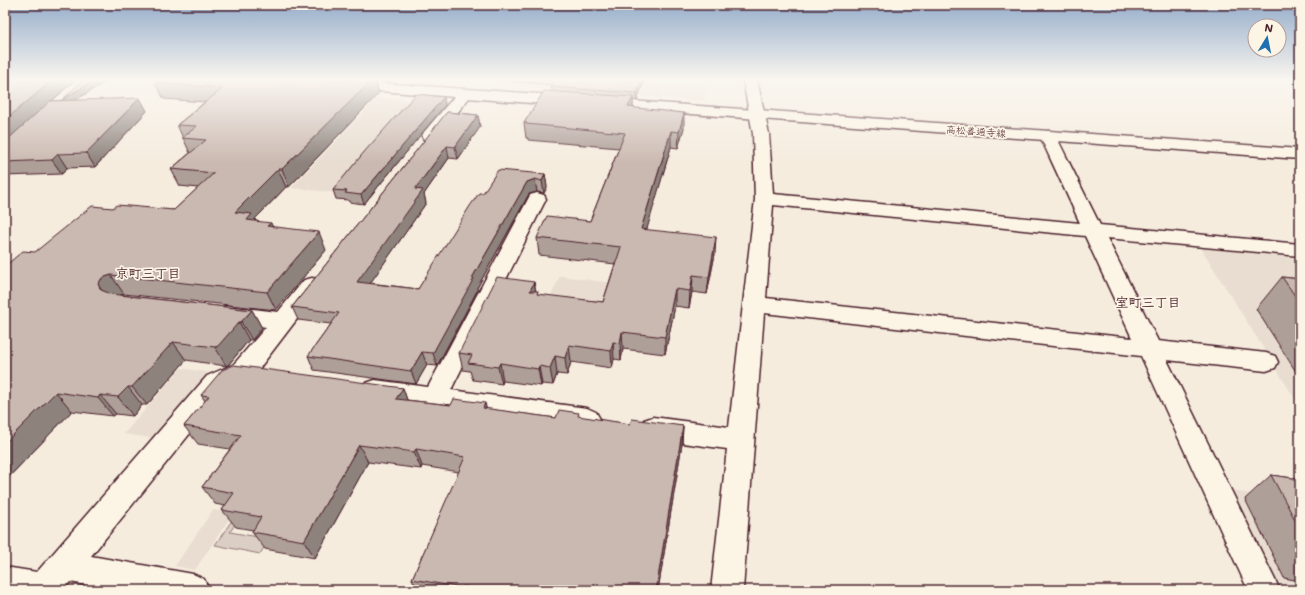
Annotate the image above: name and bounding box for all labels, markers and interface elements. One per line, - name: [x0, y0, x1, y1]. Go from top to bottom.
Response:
- north arrow: [1247, 18, 1287, 58]
- text: N: [1263, 20, 1274, 36]
- street label: 高松善通寺線: [946, 122, 1006, 140]
- district label: 京町三丁目: [115, 264, 181, 281]
- district label: 室町三丁目: [1115, 293, 1181, 310]

